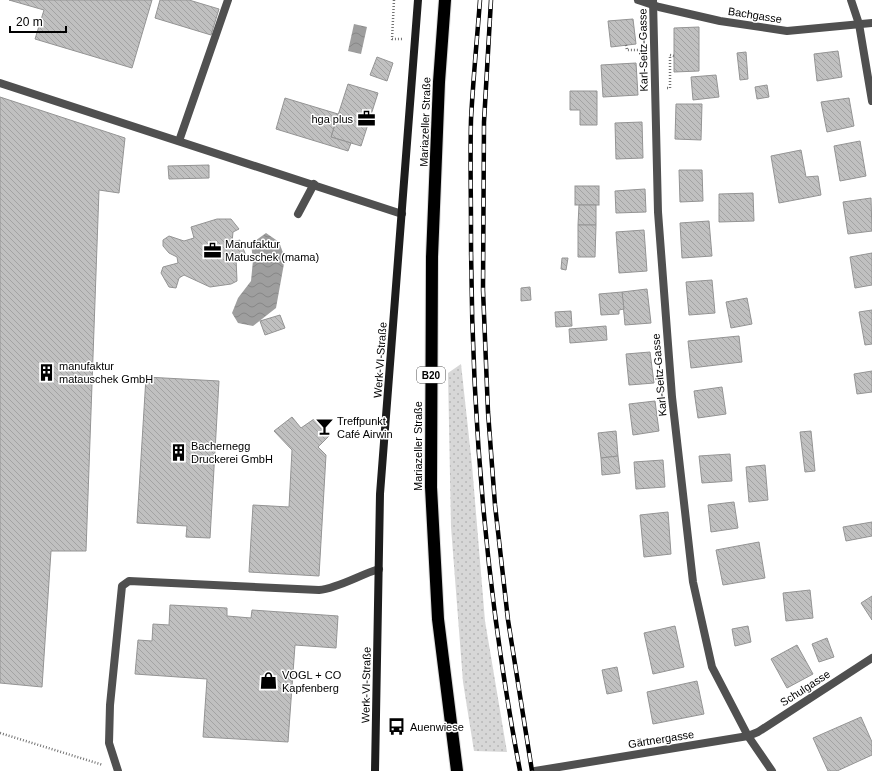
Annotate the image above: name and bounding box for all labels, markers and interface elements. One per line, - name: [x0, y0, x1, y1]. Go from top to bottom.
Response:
- street label: Bachgasse: [727, 5, 783, 25]
- scale bar: [10, 8, 66, 34]
- street label: Karl-Seitz-Gasse: [636, 8, 650, 92]
- text: 20 m: [16, 15, 43, 29]
- street label: Mariazeller Straße: [417, 77, 433, 167]
- office icon: hga plus: [356, 109, 376, 129]
- place label: hga plus: [311, 113, 353, 125]
- place label: Manufaktur Matuschek (mama): [225, 238, 319, 263]
- office icon: Manufaktur Matuschek (mama): [202, 240, 222, 260]
- street label: Werk-VI-Straße: [371, 322, 389, 398]
- street label: Karl-Seitz-Gasse: [649, 333, 669, 417]
- place label: manufaktur matauschek GmbH: [59, 360, 153, 385]
- building icon: manufaktur matauschek GmbH: [36, 362, 56, 382]
- road number: B20: [417, 367, 445, 383]
- street label: Mariazeller Straße: [412, 401, 424, 491]
- place label: Treffpunkt Café Airwin: [337, 415, 393, 440]
- bar icon: Treffpunkt Café Airwin: [314, 417, 334, 437]
- place label: Bachernegg Druckerei GmbH: [191, 440, 273, 465]
- building icon: Bachernegg Druckerei GmbH: [168, 442, 188, 462]
- street label: Werk-VI-Straße: [359, 647, 373, 723]
- street label: Schulgasse: [778, 667, 832, 709]
- place label: VOGL + CO Kapfenberg: [282, 669, 342, 694]
- shop icon: VOGL + CO Kapfenberg: [259, 671, 279, 691]
- bus stop icon: Auenwiese: [387, 717, 407, 737]
- place label: Auenwiese: [410, 721, 464, 733]
- street label: Gärtnergasse: [627, 728, 695, 750]

